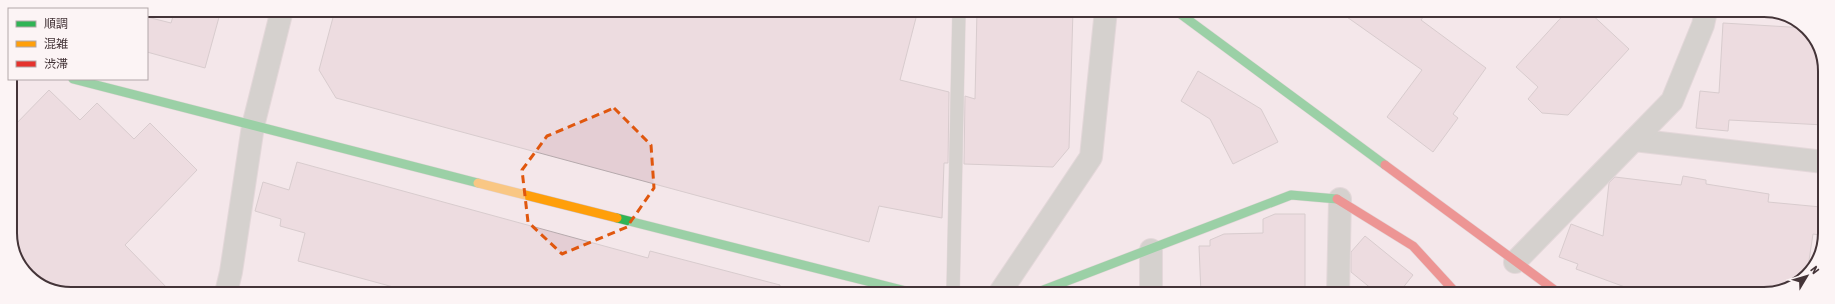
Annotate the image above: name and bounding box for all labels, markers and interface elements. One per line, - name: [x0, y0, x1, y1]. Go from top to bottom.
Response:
- legend: [8, 8, 148, 80]
- text: 順調: [44, 17, 68, 31]
- text: 混雑: [44, 37, 68, 51]
- text: 渋滞: [44, 57, 68, 71]
- north arrow: [1787, 256, 1827, 296]
- text: N: [1808, 264, 1822, 276]

